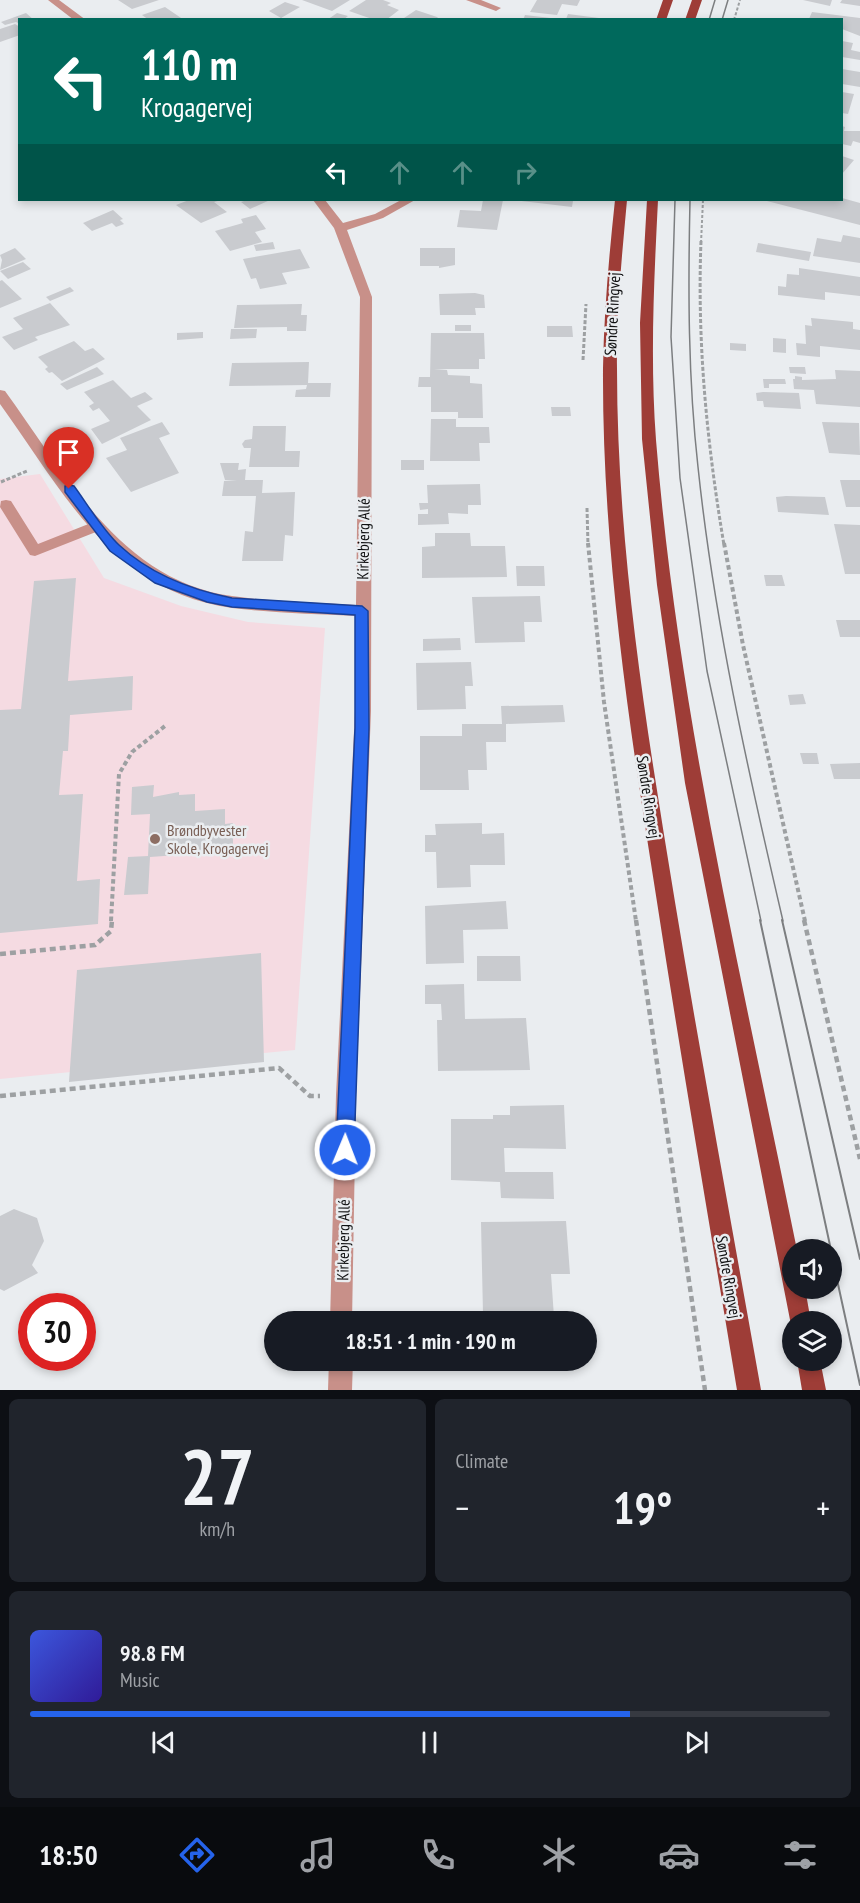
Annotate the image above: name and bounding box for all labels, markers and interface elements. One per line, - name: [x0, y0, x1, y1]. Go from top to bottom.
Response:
- text: 110 m: [141, 37, 238, 92]
- icon: left: [42, 42, 120, 120]
- text: Krogagervej: [141, 90, 253, 124]
- icon: left: [320, 156, 353, 189]
- icon: ahead: [383, 156, 416, 189]
- icon: ahead: [446, 156, 479, 189]
- icon: right: [509, 156, 542, 189]
- street label: Søndre Ringvej: [600, 272, 624, 356]
- pin: [43, 427, 94, 489]
- icon: arrive: [52, 436, 85, 469]
- street label: Kirkebjerg Allé: [352, 498, 374, 580]
- street label: Søndre Ringvej: [633, 754, 665, 840]
- place label: Brøndbyvester Skole, Krogagervej: [167, 820, 269, 858]
- marker: Brøndbyvester Skole, Krogagervej: [148, 832, 162, 846]
- position arrow: [313, 1118, 377, 1182]
- street label: Kirkebjerg Allé: [332, 1199, 354, 1281]
- street label: Søndre Ringvej: [712, 1234, 746, 1320]
- map controls: [782, 1239, 842, 1371]
- button: sound: [782, 1239, 842, 1299]
- speed limit sign: 30: [18, 1293, 96, 1371]
- button: layers: [782, 1311, 842, 1371]
- text: 18:51 · 1 min · 190 m: [345, 1327, 516, 1355]
- text: 27: [180, 1426, 255, 1527]
- text: Climate: [456, 1448, 508, 1474]
- text: 19°: [613, 1478, 672, 1536]
- text: −: [456, 1486, 469, 1529]
- text: +: [816, 1486, 830, 1529]
- text: km/h: [200, 1516, 235, 1542]
- text: 98.8 FM: [120, 1639, 185, 1667]
- text: Music: [120, 1667, 160, 1693]
- icon: previous: [147, 1726, 180, 1759]
- icon: pause: [413, 1726, 446, 1759]
- icon: next: [680, 1726, 713, 1759]
- icon: directions: [176, 1834, 218, 1876]
- icon: music: [297, 1834, 339, 1876]
- icon: phone: [417, 1834, 459, 1876]
- icon: climate: [538, 1834, 580, 1876]
- icon: car: [658, 1834, 700, 1876]
- icon: filters: [779, 1834, 821, 1876]
- text: 18:50: [39, 1838, 98, 1872]

